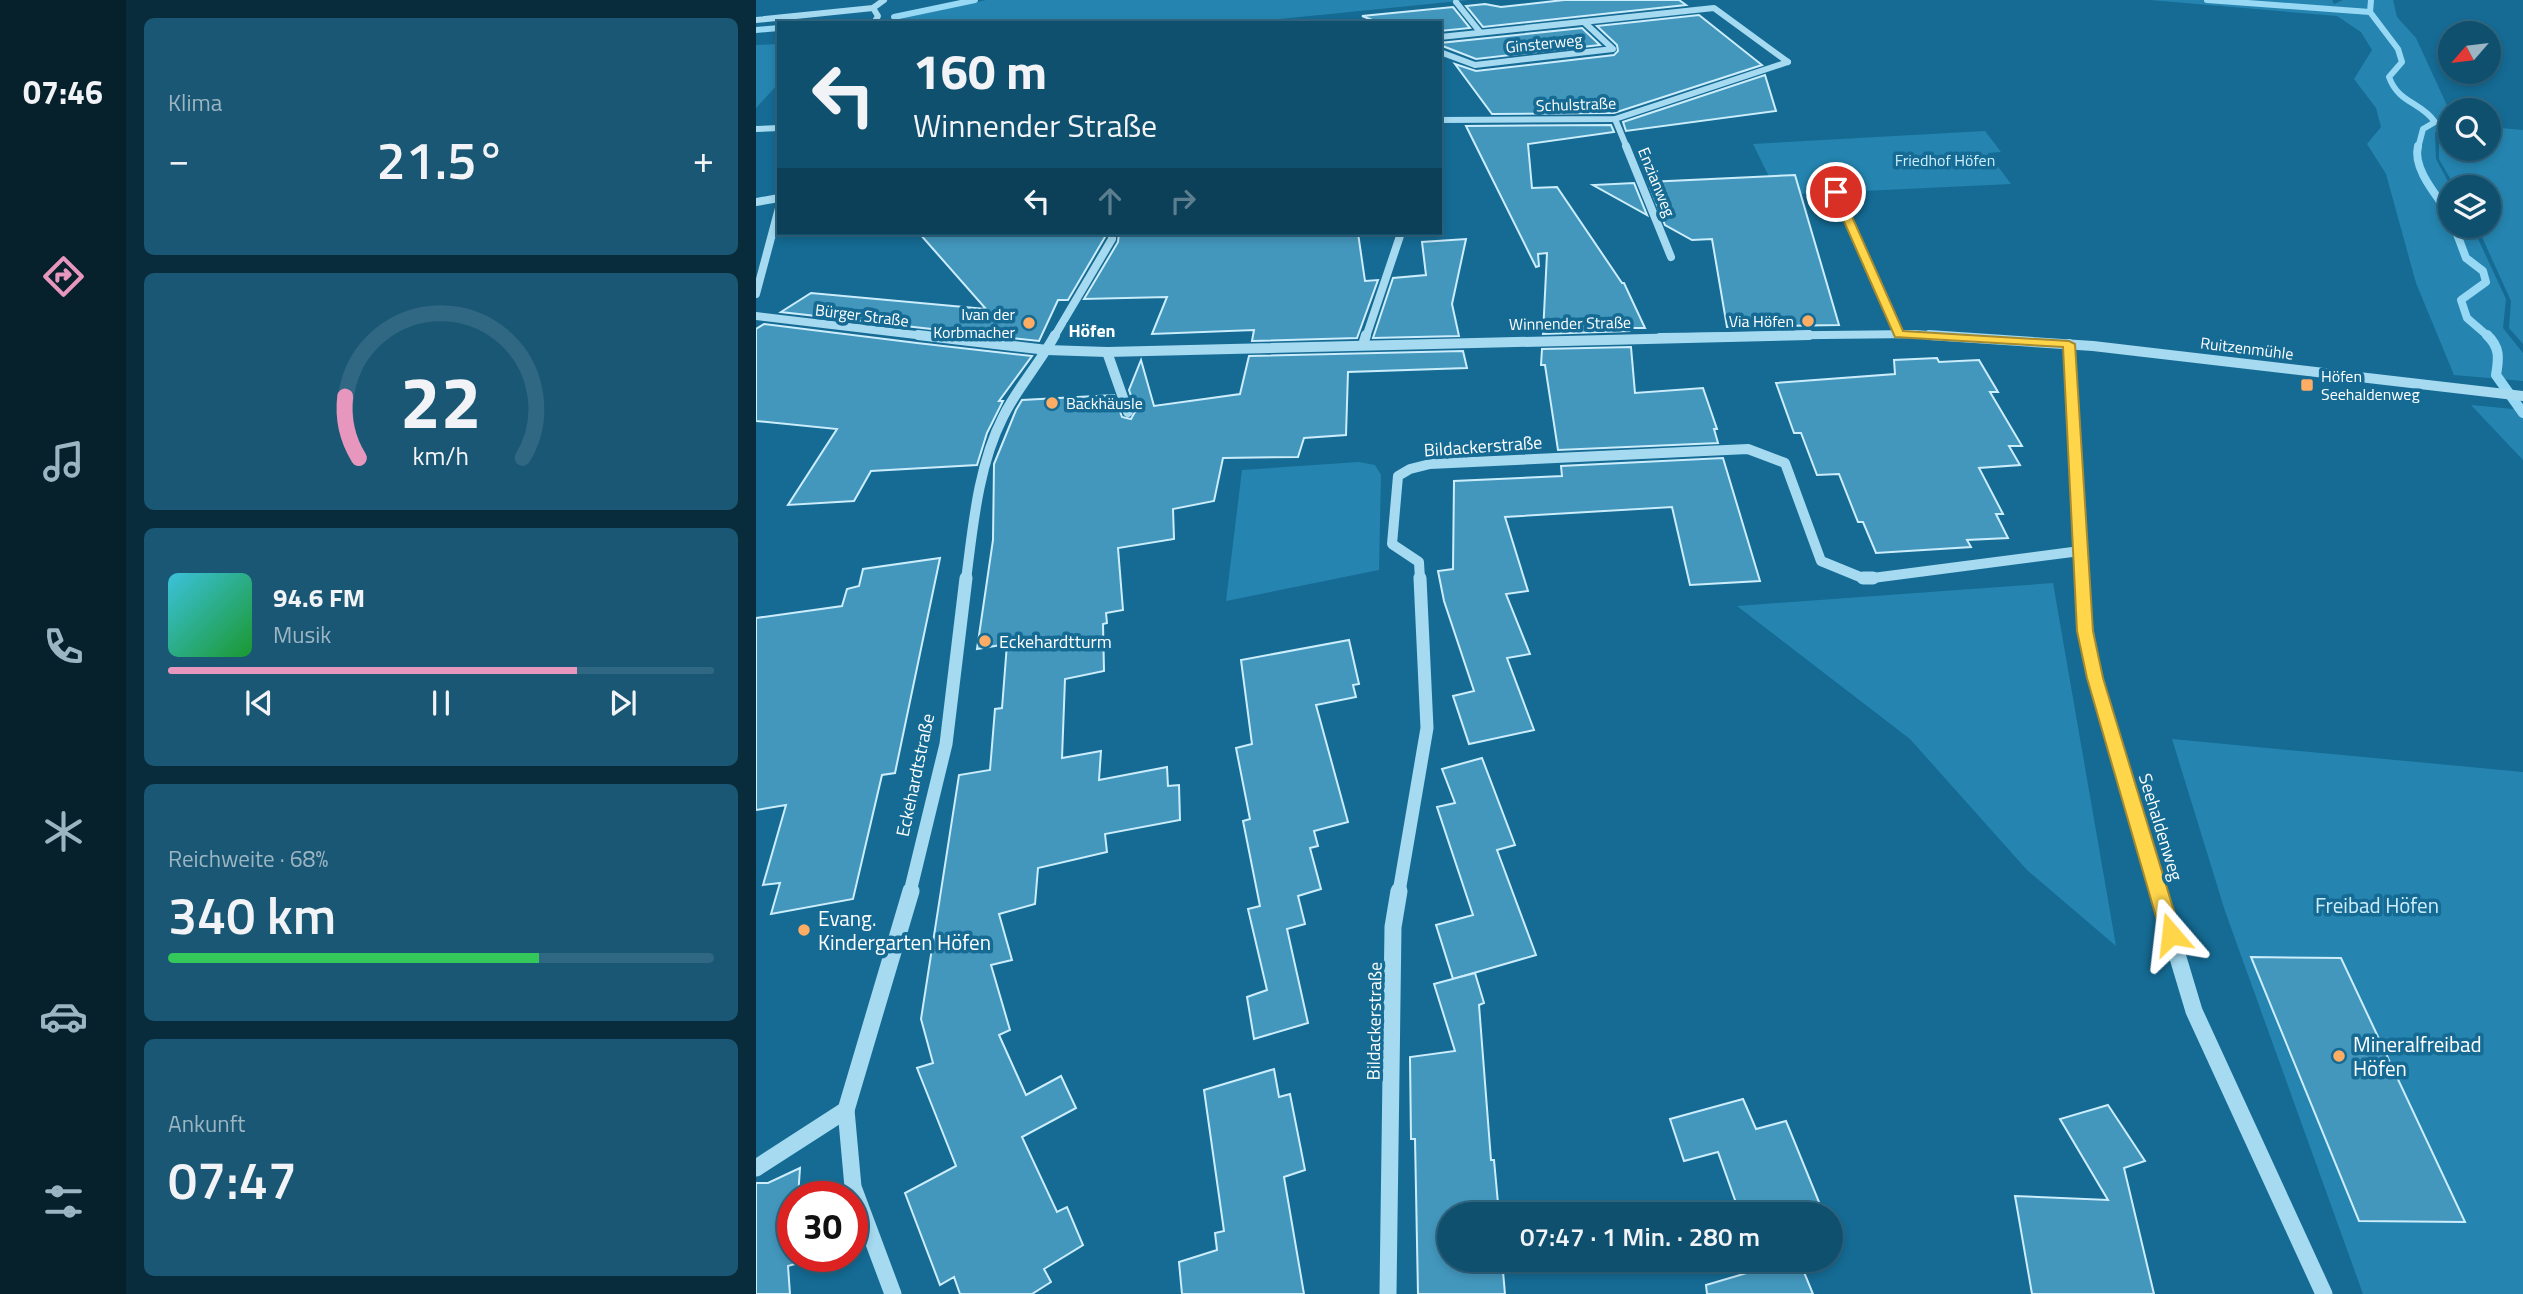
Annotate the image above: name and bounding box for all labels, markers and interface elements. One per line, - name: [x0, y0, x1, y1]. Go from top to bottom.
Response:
- north arrow: [2438, 21, 2501, 84]
- map controls: [2438, 21, 2501, 238]
- street label: Ginsterweg: [1504, 27, 1584, 59]
- text: 160 m: [913, 33, 1047, 108]
- icon: left: [798, 49, 889, 140]
- text: 07:46: [23, 68, 103, 116]
- text: Klima: [168, 85, 222, 120]
- street label: Schulstraße: [1535, 91, 1617, 117]
- button: search: [2438, 98, 2501, 161]
- text: Winnender Straße: [913, 101, 1157, 149]
- text: 21.5°: [377, 120, 505, 199]
- text: −: [168, 130, 189, 188]
- text: +: [693, 130, 714, 188]
- street label: Enzianweg: [1632, 144, 1682, 220]
- park label: Friedhof Höfen: [1895, 148, 1995, 172]
- pin: [1806, 162, 1866, 222]
- icon: arrive: [1817, 173, 1855, 211]
- button: layers: [2438, 175, 2501, 238]
- icon: left: [1018, 182, 1056, 220]
- icon: ahead: [1091, 182, 1129, 220]
- icon: right: [1164, 182, 1202, 220]
- icon: directions: [39, 252, 88, 301]
- street label: Bürger Straße: [814, 297, 910, 333]
- place label: Ivan der Korbmacher: [933, 302, 1015, 344]
- place label: Via Höfen: [1729, 309, 1794, 333]
- street label: Winnender Straße: [1509, 310, 1631, 336]
- marker: Via Höfen: [1800, 313, 1816, 329]
- marker: Ivan der Korbmacher: [1021, 315, 1037, 331]
- district label: Höfen: [1068, 317, 1116, 344]
- street label: Ruitzenmühle: [2199, 330, 2295, 366]
- text: 22: [400, 346, 482, 456]
- place label: Höfen Seehaldenweg: [2321, 364, 2420, 406]
- marker: Höfen Seehaldenweg: [2299, 377, 2315, 393]
- place label: Backhäusle: [1066, 391, 1143, 415]
- marker: Backhäusle: [1044, 395, 1060, 411]
- street label: Bildackerstraße: [1423, 428, 1543, 464]
- icon: music: [39, 437, 88, 486]
- text: km/h: [413, 437, 469, 475]
- text: 94.6 FM: [273, 578, 365, 617]
- text: Musik: [273, 617, 331, 652]
- icon: phone: [39, 622, 88, 671]
- place label: Eckehardtturm: [999, 628, 1112, 655]
- marker: Eckehardtturm: [977, 633, 993, 649]
- icon: previous: [240, 684, 278, 722]
- icon: pause: [422, 684, 460, 722]
- icon: next: [604, 684, 642, 722]
- street label: Eckehardtstraße: [889, 711, 941, 839]
- street label: Seehaldenweg: [2132, 770, 2190, 884]
- icon: climate: [39, 807, 88, 856]
- text: Reichweite · 68%: [168, 841, 328, 876]
- text: 340 km: [168, 875, 336, 954]
- park label: Freibad Höfen: [2315, 889, 2439, 921]
- position arrow: [2134, 897, 2208, 971]
- place label: Evang. Kindergarten Höfen: [818, 902, 991, 958]
- marker: Evang. Kindergarten Höfen: [796, 922, 812, 938]
- street label: Bildackerstraße: [1359, 961, 1389, 1081]
- icon: car: [39, 992, 88, 1041]
- place label: Mineralfreibad Höfen: [2353, 1028, 2482, 1084]
- marker: Mineralfreibad Höfen: [2331, 1048, 2347, 1064]
- text: Ankunft: [168, 1106, 245, 1141]
- text: 07:47: [168, 1140, 297, 1219]
- icon: filters: [39, 1177, 88, 1226]
- speed limit sign: 30: [777, 1181, 868, 1272]
- text: 07:47 · 1 Min. · 280 m: [1520, 1217, 1760, 1256]

